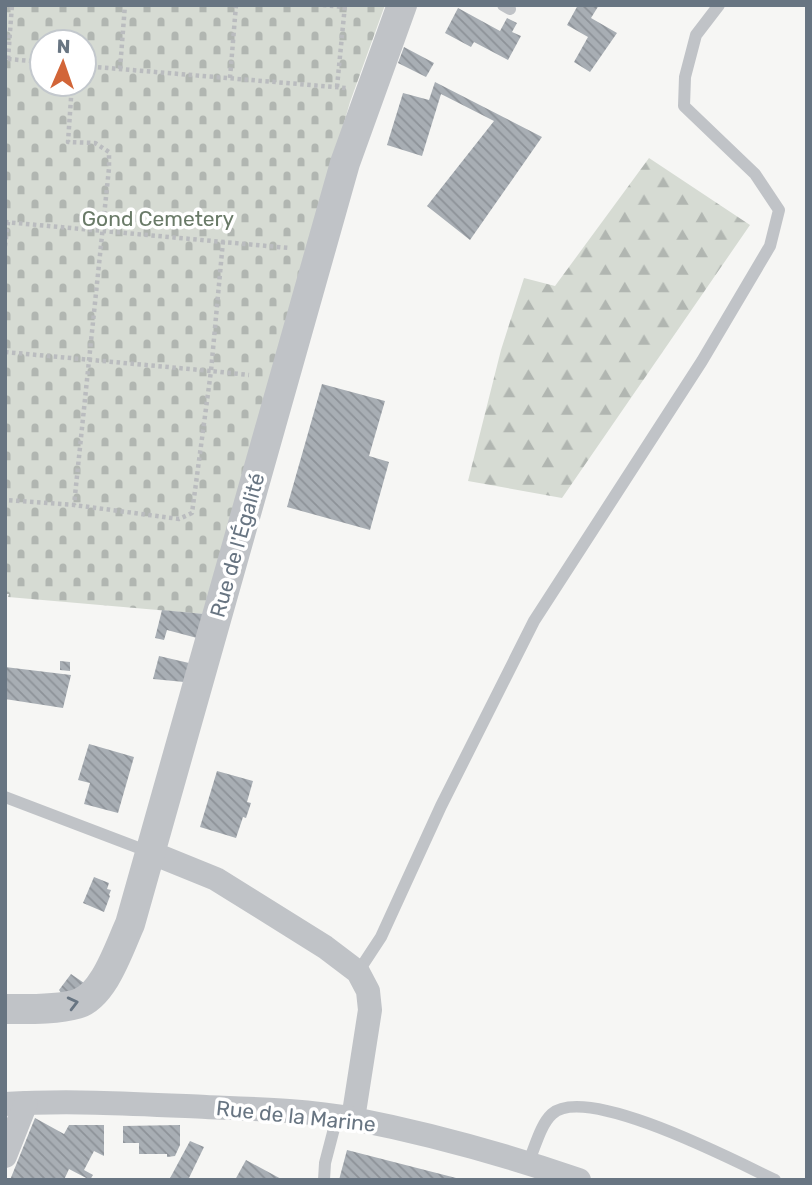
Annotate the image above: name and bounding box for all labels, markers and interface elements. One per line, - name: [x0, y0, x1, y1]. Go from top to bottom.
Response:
- north arrow: [28, 28, 98, 98]
- text: N: [56, 35, 71, 58]
- park label: Gond Cemetery: [82, 206, 235, 231]
- street label: Rue de l'Égalité: [204, 470, 270, 620]
- one-way arrow: [66, 997, 78, 1011]
- street label: Rue de la Marine: [215, 1095, 377, 1137]

